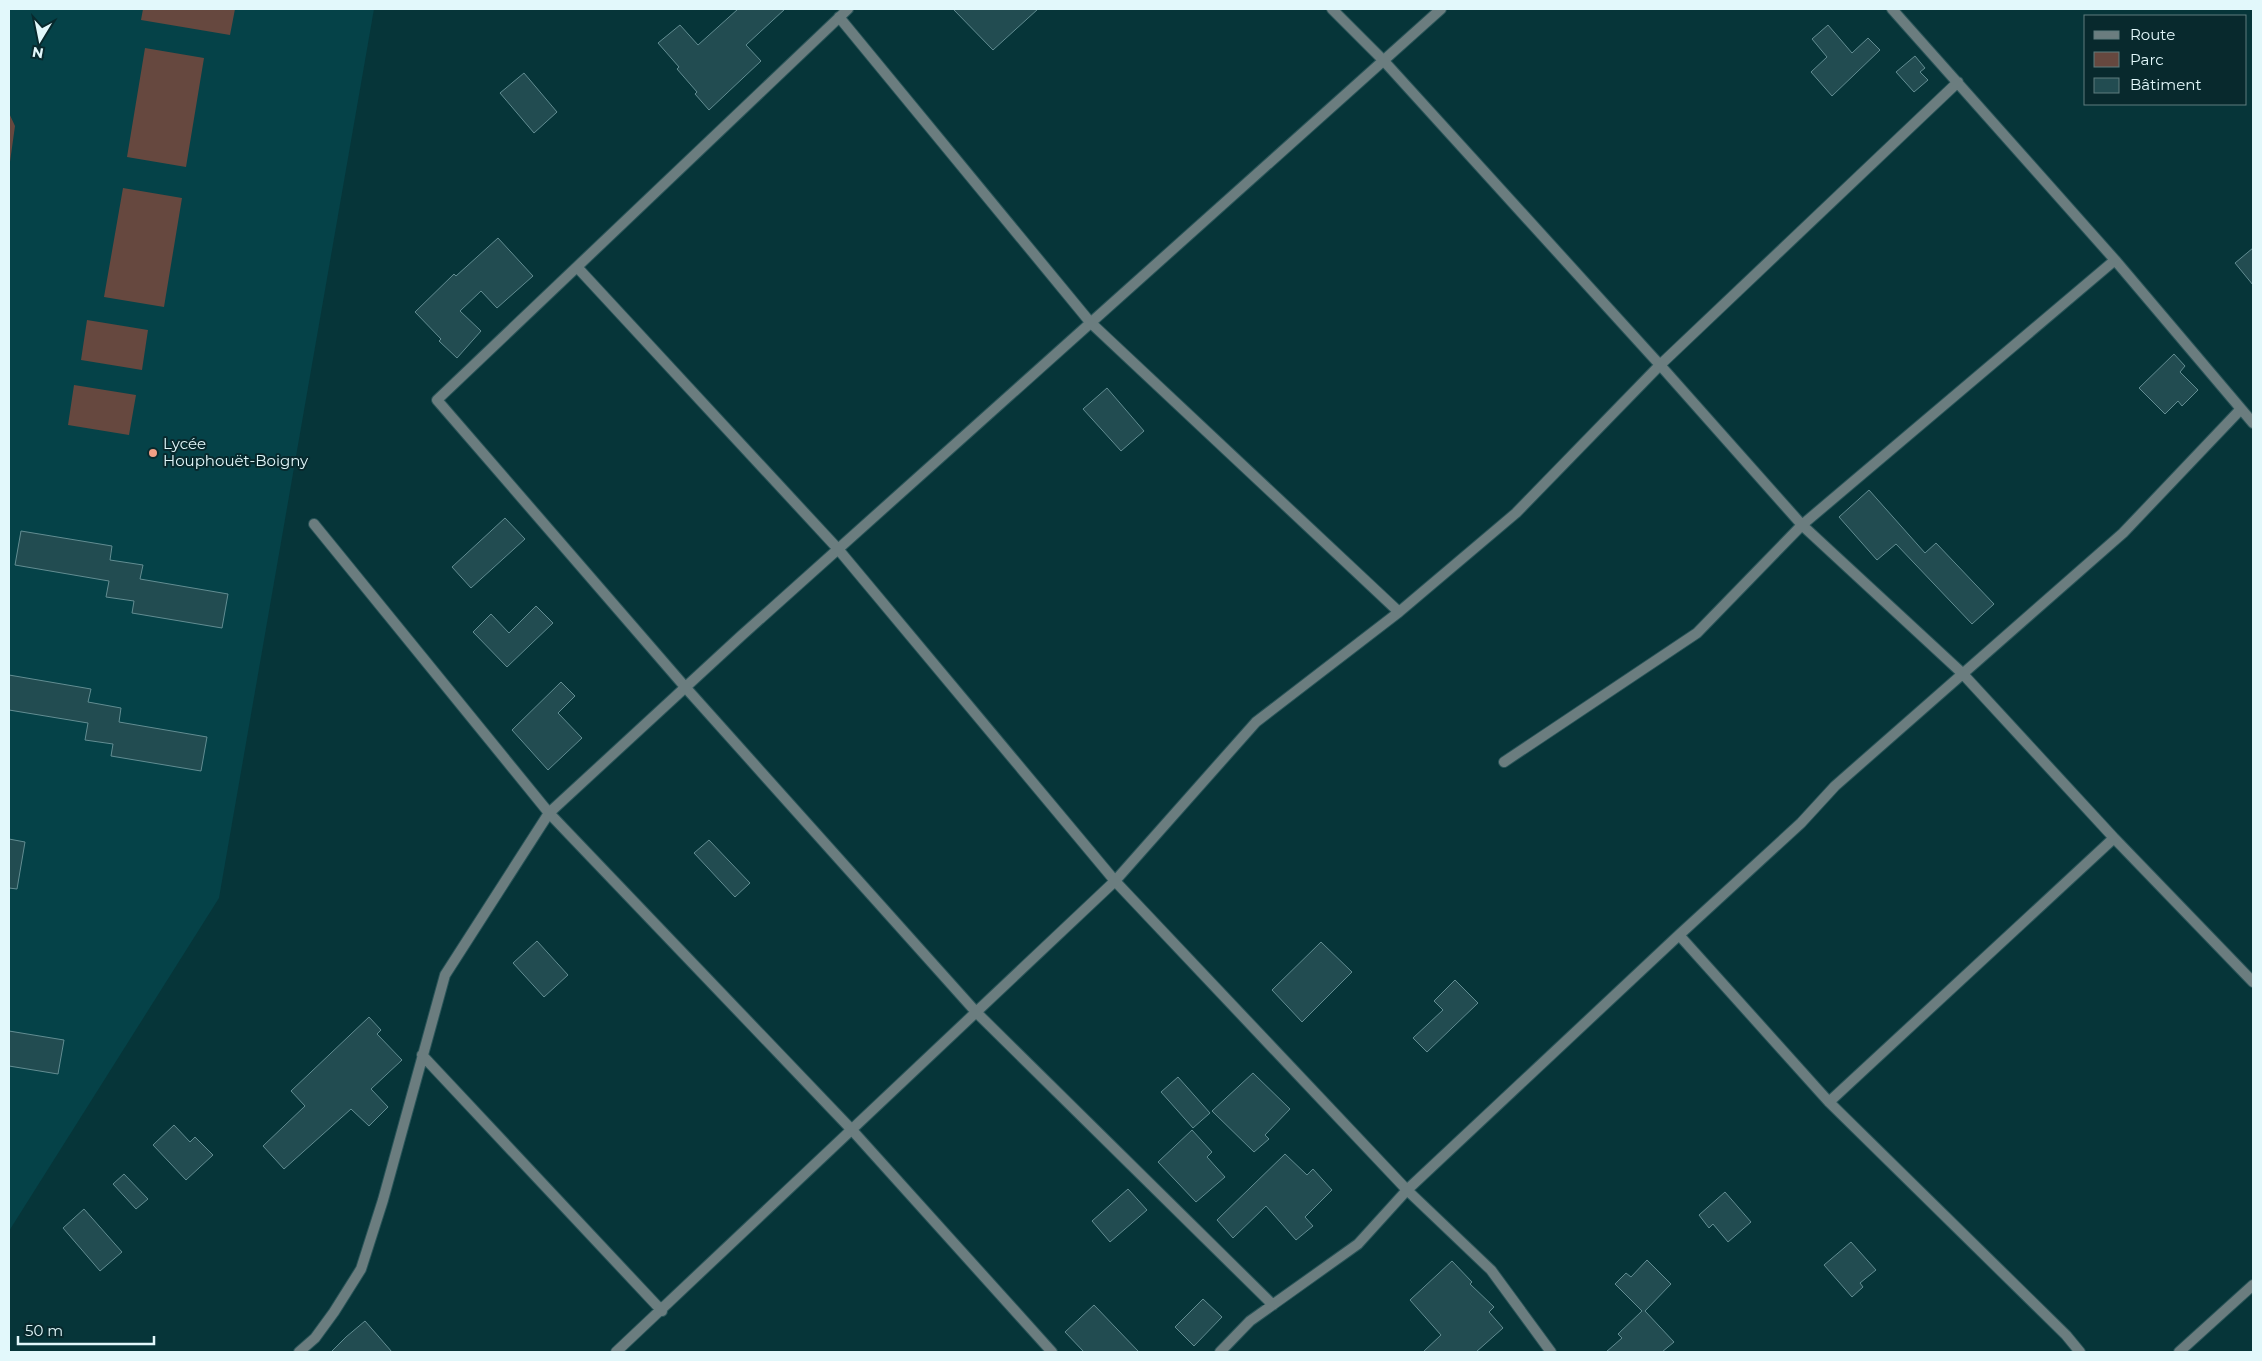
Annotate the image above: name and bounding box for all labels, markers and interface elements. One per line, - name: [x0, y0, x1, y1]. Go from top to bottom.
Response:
- north arrow: [15, 15, 65, 65]
- legend: [2084, 15, 2247, 105]
- text: Route: [2130, 25, 2175, 44]
- text: N: [31, 43, 45, 63]
- text: Parc: [2130, 50, 2164, 69]
- text: Bâtiment: [2130, 75, 2202, 94]
- place label: Lycée Houphouët-Boigny: [163, 434, 309, 470]
- marker: Lycée Houphouët-Boigny: [147, 447, 159, 459]
- scale bar: [18, 1314, 154, 1346]
- text: 50 m: [25, 1321, 63, 1340]

